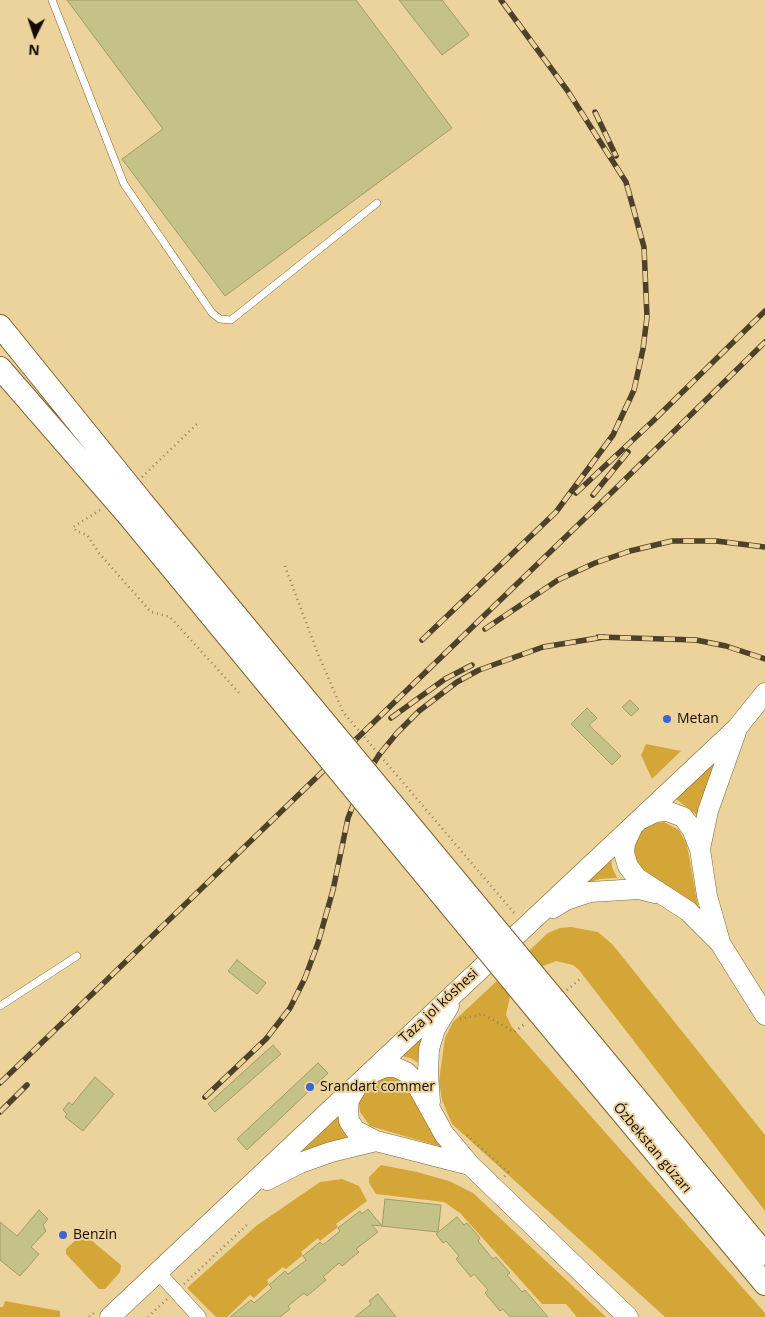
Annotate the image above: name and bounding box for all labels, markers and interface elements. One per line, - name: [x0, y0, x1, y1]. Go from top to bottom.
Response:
- north arrow: [10, 10, 60, 60]
- text: N: [28, 41, 40, 60]
- place label: Metan: [677, 711, 719, 727]
- marker: Metan: [661, 713, 673, 725]
- street label: Taza jol kóshesi: [396, 965, 482, 1047]
- place label: Srandart commer: [320, 1079, 435, 1095]
- marker: Srandart commer: [304, 1081, 316, 1093]
- street label: Ózbekstan gúzarı: [609, 1099, 695, 1197]
- place label: Benzin: [73, 1227, 117, 1243]
- marker: Benzin: [57, 1229, 69, 1241]

